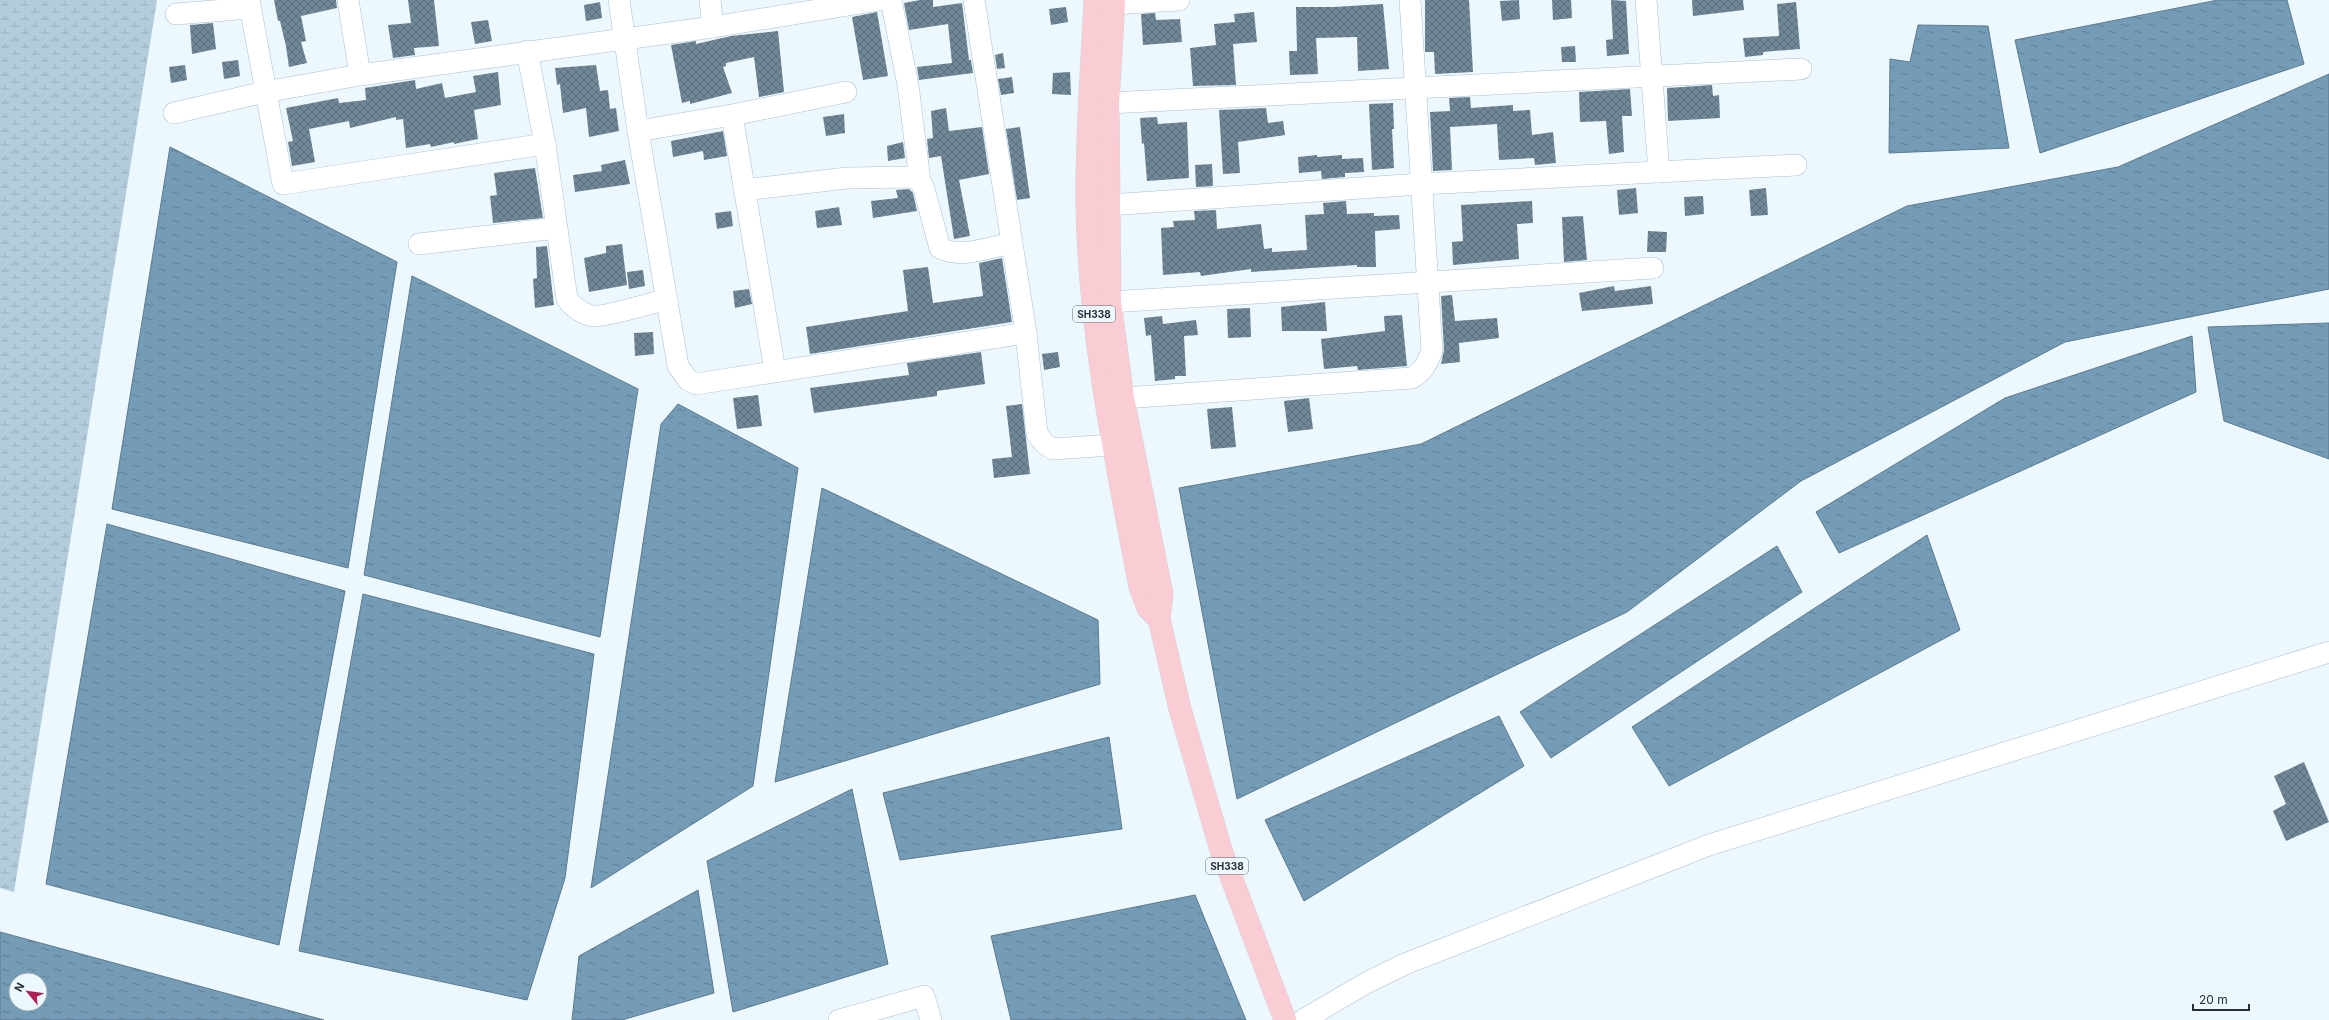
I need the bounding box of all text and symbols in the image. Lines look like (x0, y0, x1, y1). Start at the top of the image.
road number: SH338 (1073, 306, 1115, 322)
road number: SH338 (1206, 858, 1248, 874)
north arrow (8, 972, 48, 1012)
text: N (11, 980, 27, 994)
scale bar (2193, 986, 2249, 1012)
text: 20 m (2199, 992, 2228, 1007)

